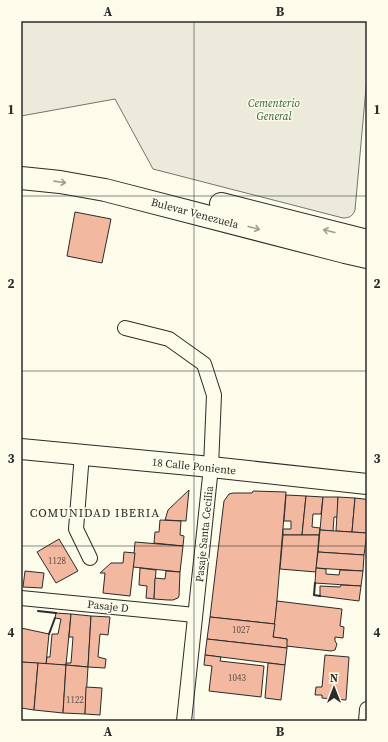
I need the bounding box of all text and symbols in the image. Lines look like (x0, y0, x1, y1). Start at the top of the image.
text: A (104, 3, 113, 20)
text: B (276, 3, 285, 20)
park label: Cementerio General (248, 96, 301, 124)
text: 1 (7, 101, 15, 118)
text: 1 (373, 101, 381, 118)
one-way arrow (53, 178, 66, 186)
street label: Bulevar Venezuela (150, 195, 241, 232)
one-way arrow (247, 225, 260, 233)
one-way arrow (323, 227, 336, 235)
text: 2 (7, 275, 15, 292)
text: 2 (373, 275, 381, 292)
text: 3 (7, 450, 15, 467)
text: 3 (373, 450, 381, 467)
street label: 18 Calle Poniente (151, 455, 237, 478)
street label: Pasaje Santa Cecilia (192, 485, 217, 583)
district label: COMUNIDAD IBERIA (30, 505, 160, 521)
house number: 1128 (48, 555, 66, 567)
street label: Pasaje D (87, 597, 130, 616)
text: 4 (7, 624, 15, 641)
house number: 1027 (232, 624, 250, 636)
text: 4 (373, 624, 381, 641)
north arrow (314, 668, 354, 708)
text: N (330, 671, 338, 686)
house number: 1043 (228, 672, 246, 684)
house number: 1122 (66, 694, 84, 706)
text: A (104, 723, 113, 740)
text: B (276, 723, 285, 740)

